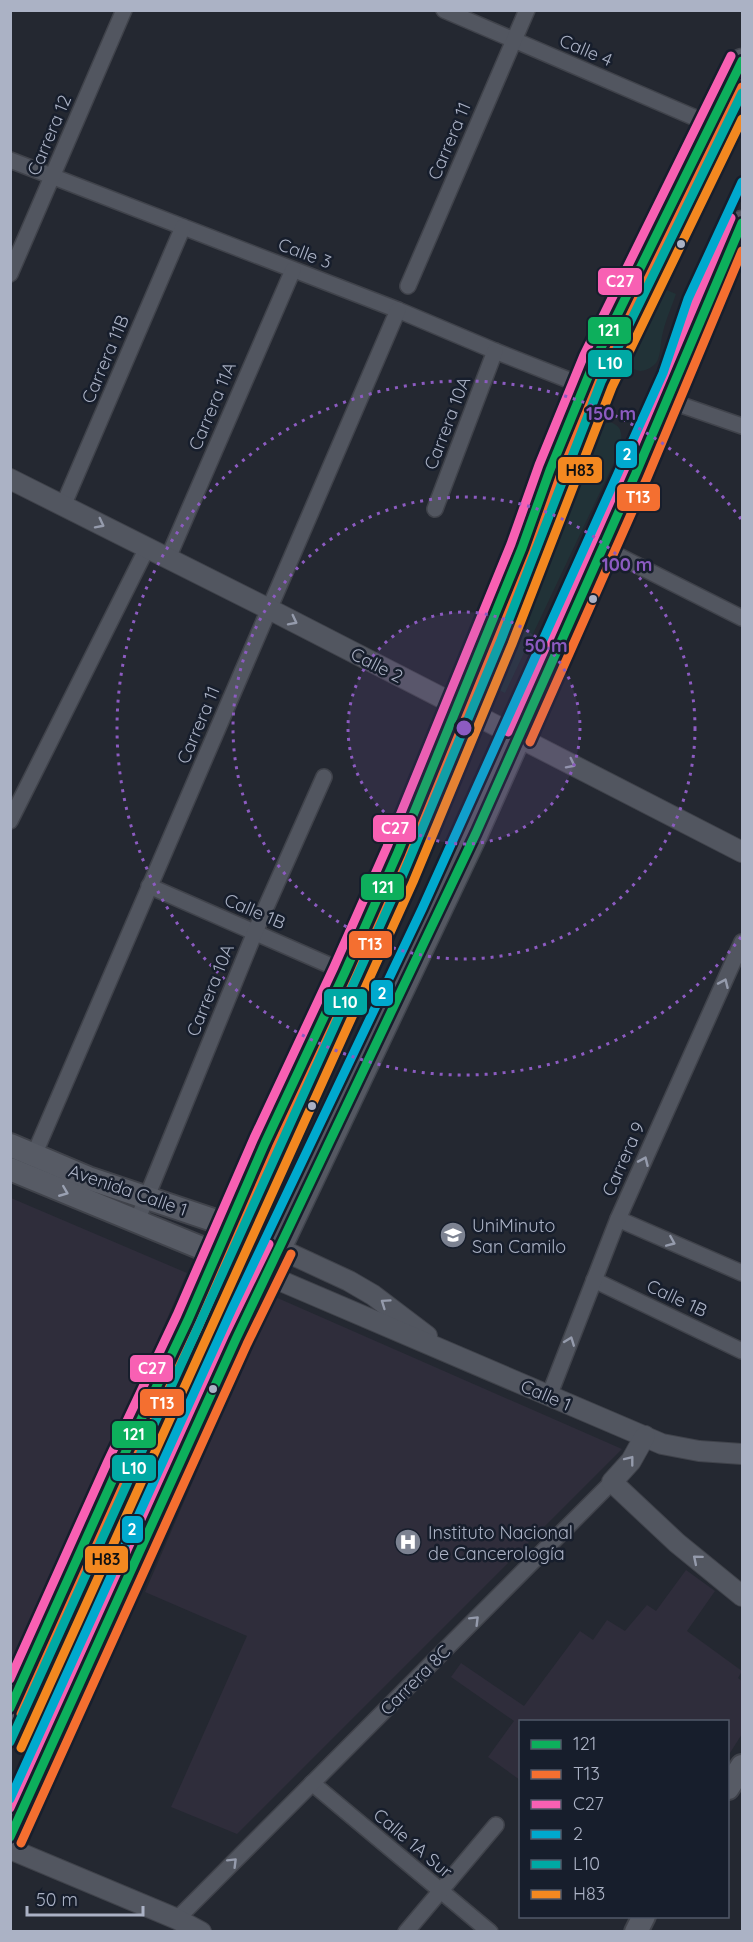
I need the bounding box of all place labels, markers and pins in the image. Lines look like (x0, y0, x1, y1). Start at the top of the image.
unlabelled marker (675, 238, 687, 250)
unlabelled marker (587, 593, 599, 605)
centre of rings (454, 718, 474, 738)
unlabelled marker (306, 1100, 318, 1112)
place label: UniMinuto San Camilo (472, 1214, 566, 1258)
school or university icon: UniMinuto San Camilo (438, 1220, 468, 1250)
unlabelled marker (207, 1383, 219, 1395)
place label: Instituto Nacional de Cancerología (428, 1521, 573, 1565)
hospital icon: Instituto Nacional de Cancerología (393, 1527, 423, 1557)

